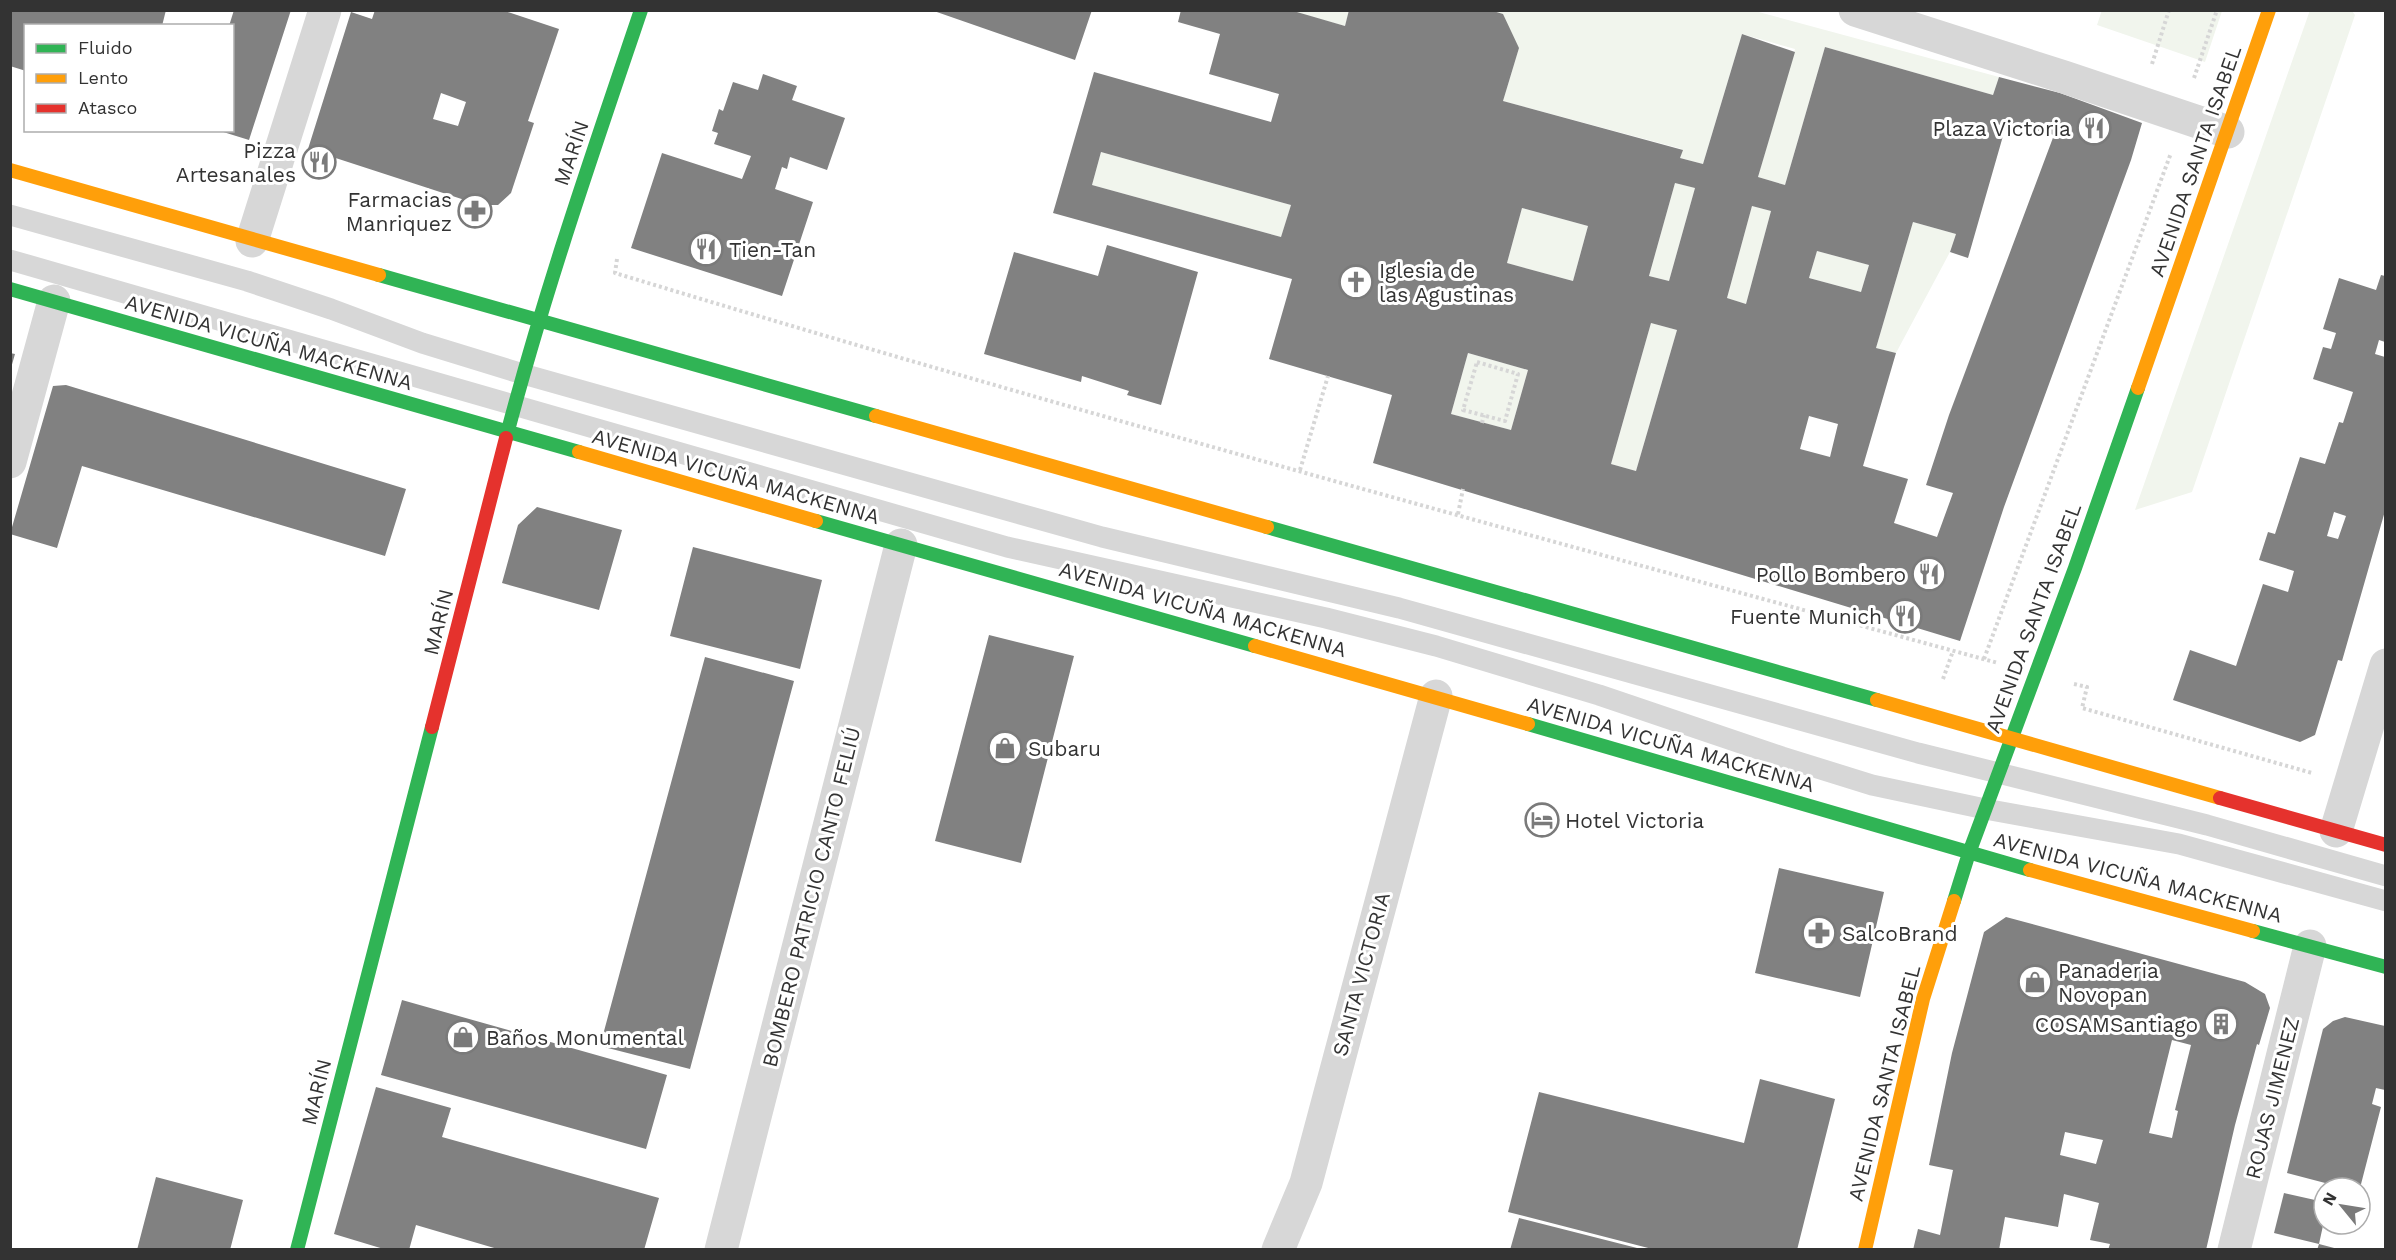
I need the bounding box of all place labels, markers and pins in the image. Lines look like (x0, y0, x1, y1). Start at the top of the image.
restaurant icon: Plaza Victoria (2076, 110, 2112, 146)
place label: Plaza Victoria (1932, 116, 2071, 141)
place label: Pizza Artesanales (176, 138, 296, 187)
restaurant icon: Pizza Artesanales (301, 144, 337, 180)
place label: Farmacias Manriquez (346, 187, 452, 236)
pharmacy icon: Farmacias Manriquez (457, 193, 493, 229)
restaurant icon: Tien-Tan (688, 231, 724, 267)
place label: Tien-Tan (729, 237, 816, 262)
place label: Iglesia de las Agustinas (1379, 258, 1514, 307)
church icon: Iglesia de las Agustinas (1338, 264, 1374, 300)
restaurant icon: Pollo Bombero (1911, 556, 1947, 592)
place label: Pollo Bombero (1756, 562, 1906, 587)
restaurant icon: Fuente Munich (1887, 598, 1923, 634)
place label: Fuente Munich (1730, 604, 1882, 629)
shop icon: Subaru (987, 730, 1023, 766)
place label: Subaru (1028, 736, 1101, 761)
hotel icon: Hotel Victoria (1524, 802, 1560, 838)
place label: Hotel Victoria (1565, 808, 1704, 833)
pharmacy icon: SalcoBrand (1801, 915, 1837, 951)
place label: SalcoBrand (1842, 921, 1958, 946)
place label: Panaderia Novopan (2058, 958, 2159, 1007)
shop icon: Panaderia Novopan (2017, 964, 2053, 1000)
building icon: COSAMSantiago (2203, 1006, 2239, 1042)
place label: COSAMSantiago (2035, 1012, 2198, 1037)
shop icon: Baños Monumental (445, 1019, 481, 1055)
place label: Baños Monumental (486, 1025, 684, 1050)

